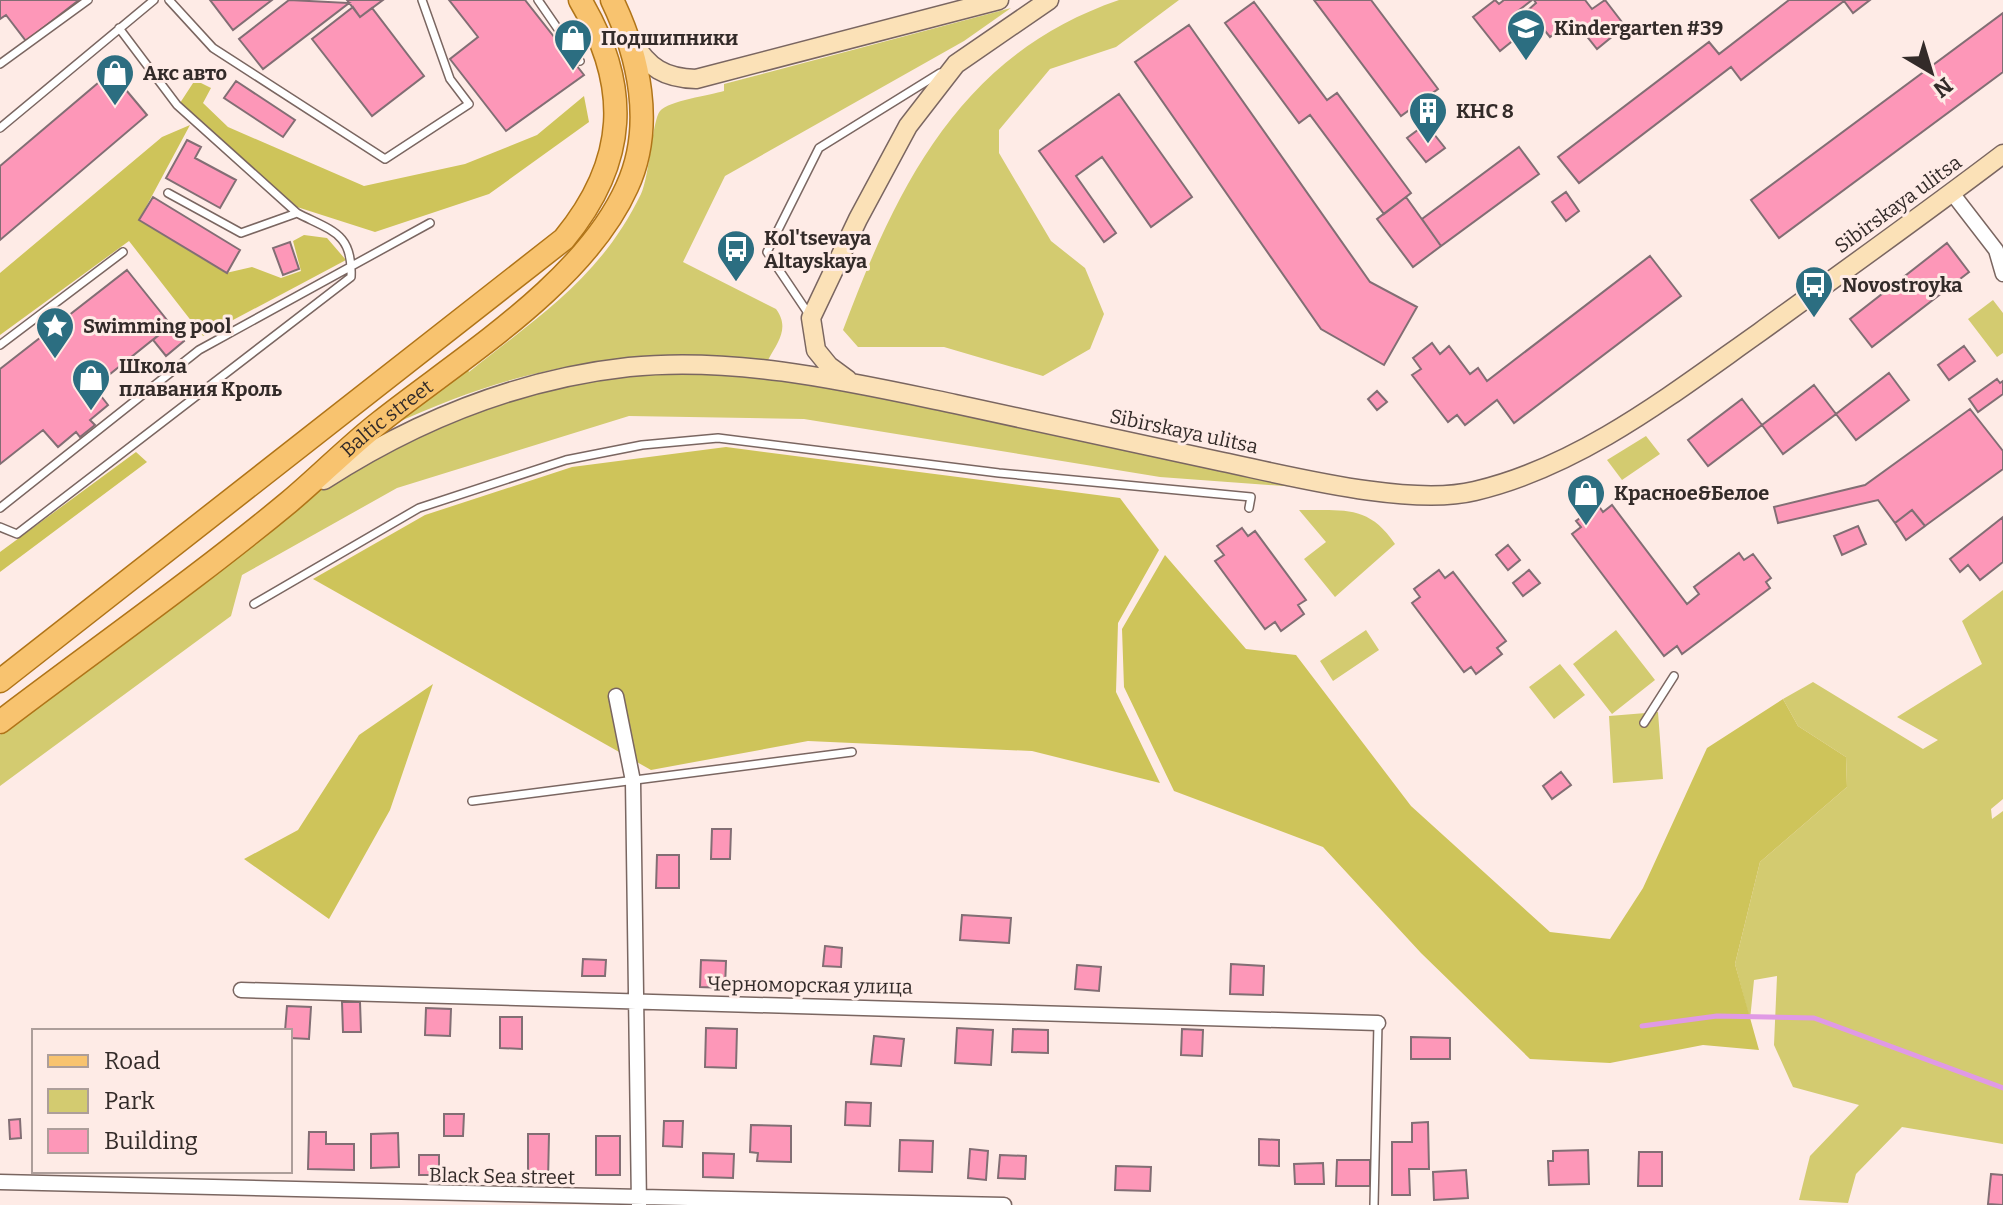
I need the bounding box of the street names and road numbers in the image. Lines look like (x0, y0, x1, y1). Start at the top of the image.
street label: Sibirskaya ulitsa (1830, 150, 1966, 258)
street label: Baltic street (336, 374, 437, 462)
street label: Sibirskaya ulitsa (1108, 404, 1260, 458)
street label: Черноморская улица (707, 971, 913, 999)
street label: Black Sea street (429, 1163, 575, 1189)

